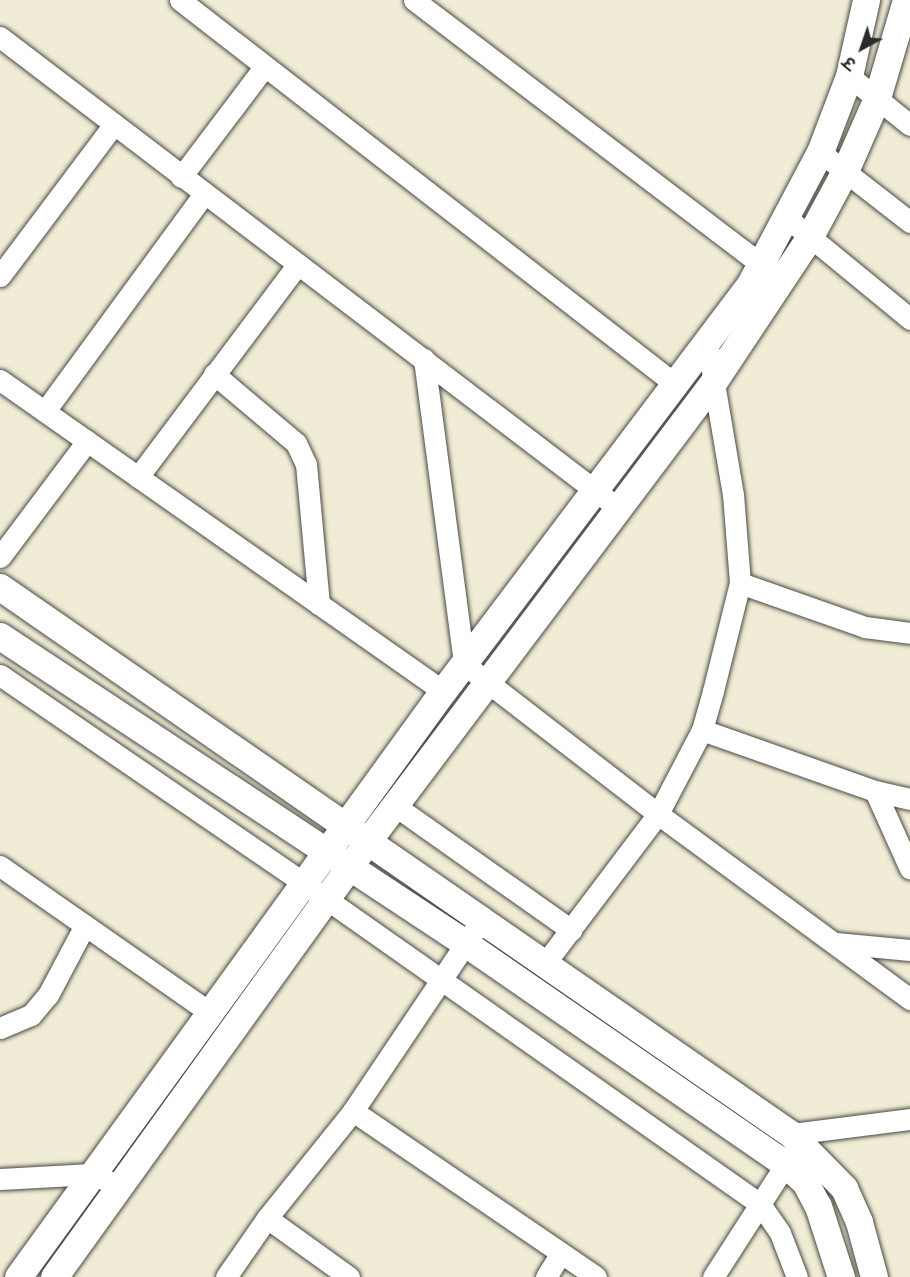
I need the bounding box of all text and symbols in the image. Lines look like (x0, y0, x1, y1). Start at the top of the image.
north arrow (832, 18, 892, 78)
text: उ (839, 49, 862, 74)

